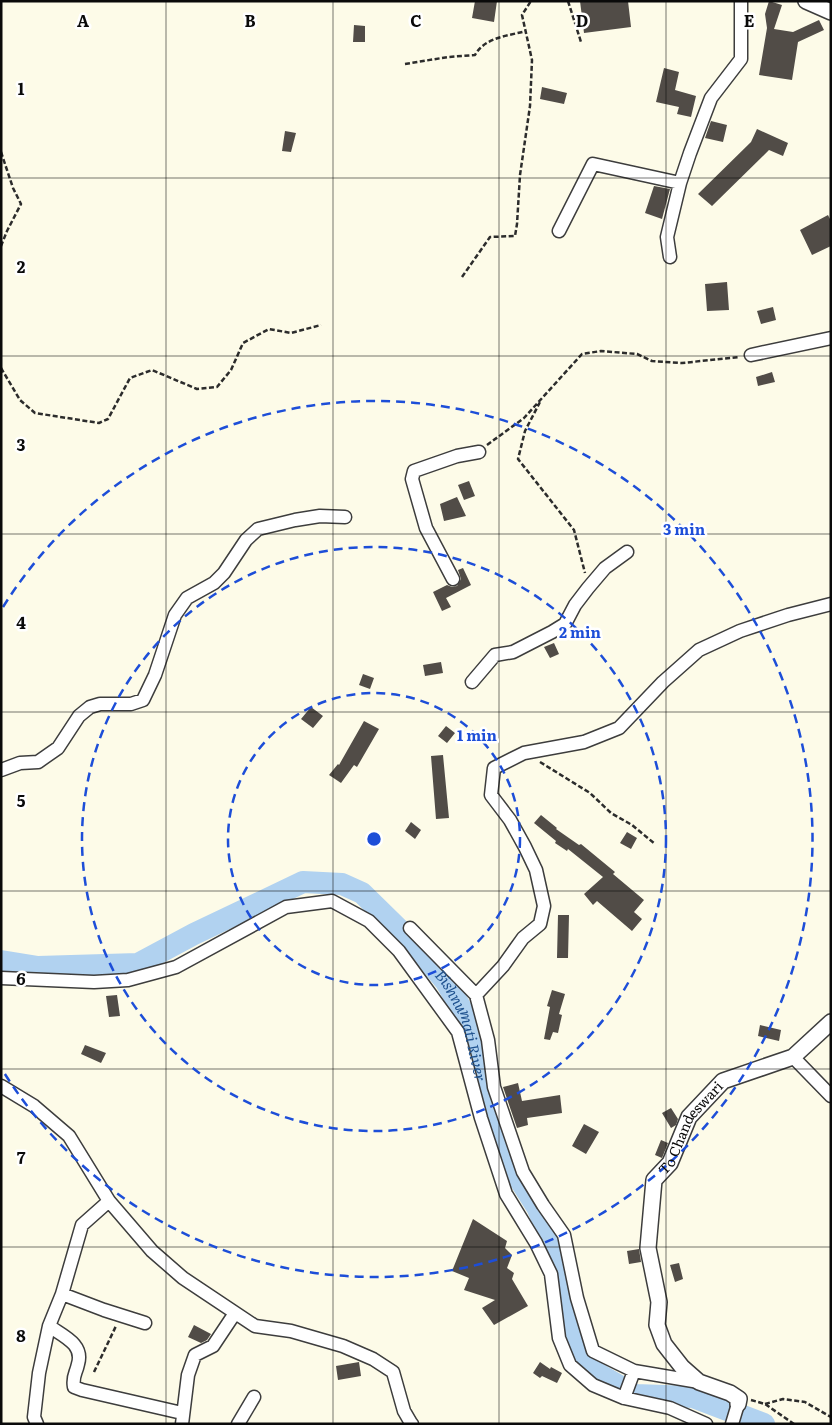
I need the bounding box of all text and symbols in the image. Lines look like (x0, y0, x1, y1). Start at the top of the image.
text: A (77, 8, 89, 32)
text: B (244, 8, 256, 32)
text: C (410, 8, 422, 32)
text: D (576, 8, 588, 32)
text: E (744, 8, 755, 32)
text: 1 (18, 76, 25, 100)
text: 2 (17, 254, 26, 278)
text: 3 (17, 432, 26, 456)
text: 3 min (663, 517, 706, 540)
text: 4 (16, 610, 26, 634)
text: 2 min (559, 620, 602, 643)
text: 1 min (457, 723, 498, 746)
text: 5 (17, 788, 26, 812)
centre of rings (365, 830, 383, 848)
water label: Bishnumati River (430, 964, 493, 1083)
text: 6 (16, 966, 26, 990)
street label: To Chandeswari (653, 1076, 727, 1179)
text: 7 (17, 1145, 26, 1169)
text: 8 (16, 1323, 26, 1347)

